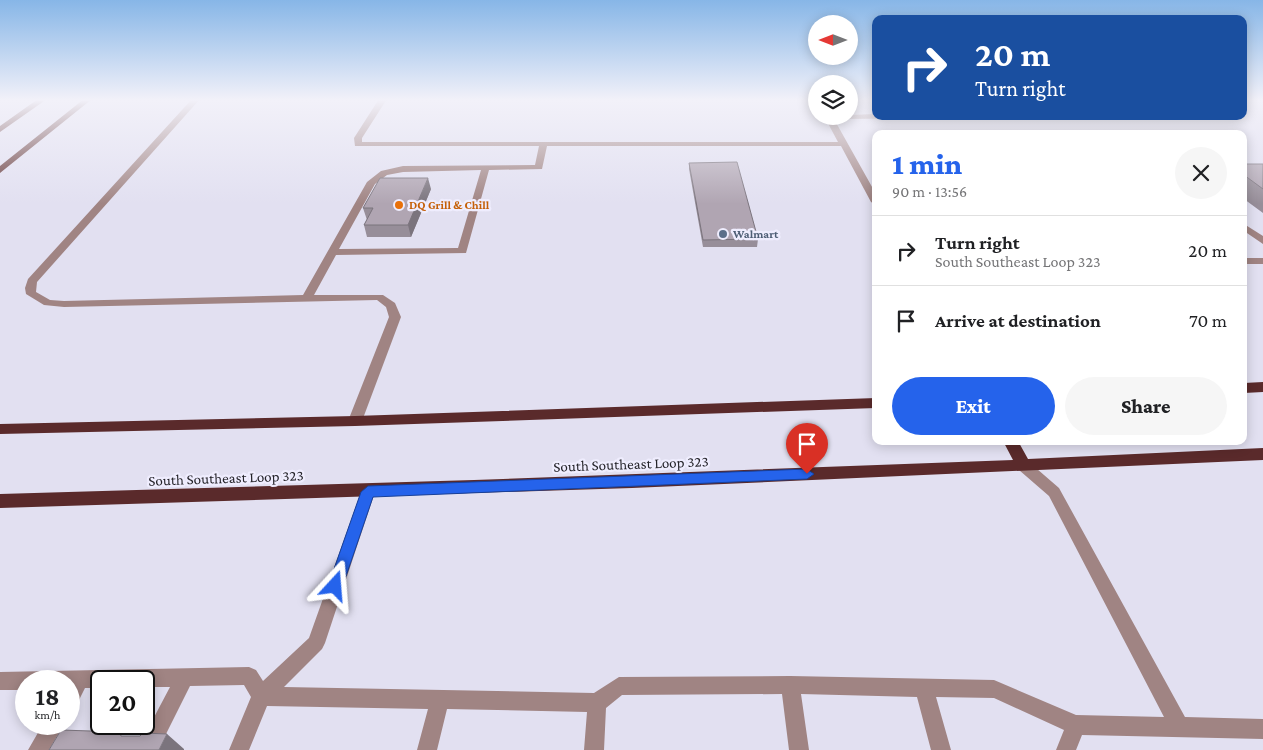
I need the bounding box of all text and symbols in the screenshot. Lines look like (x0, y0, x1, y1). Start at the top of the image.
north arrow (808, 15, 858, 65)
map controls (808, 15, 858, 125)
icon: right (892, 35, 957, 100)
text: 20 m (975, 35, 1050, 74)
button: layers (808, 75, 858, 125)
text: Turn right (975, 76, 1066, 101)
text: 1 min (892, 147, 962, 180)
button: close (1175, 147, 1227, 199)
text: 90 m · 13:56 (892, 183, 967, 200)
place label: DQ Grill & Chill (409, 198, 490, 212)
marker: DQ Grill & Chill (393, 199, 405, 211)
place label: Walmart (732, 227, 779, 241)
marker: Walmart (717, 228, 729, 240)
text: Turn right (935, 232, 1020, 253)
icon: right (892, 237, 920, 265)
text: 20 m (1188, 240, 1227, 261)
text: South Southeast Loop 323 (935, 253, 1101, 270)
icon: arrive (892, 307, 920, 335)
text: Arrive at destination (935, 310, 1101, 331)
text: 70 m (1189, 310, 1227, 331)
button: Exit (892, 377, 1055, 435)
button: Share (1065, 377, 1227, 435)
pin (786, 423, 828, 474)
icon: arrive (793, 430, 821, 458)
street label: South Southeast Loop 323 (553, 453, 709, 476)
street label: South Southeast Loop 323 (148, 467, 304, 490)
position arrow (308, 559, 360, 611)
speed limit sign: 20 (90, 670, 155, 735)
text: 18 (36, 683, 59, 710)
text: km/h (35, 708, 60, 722)

